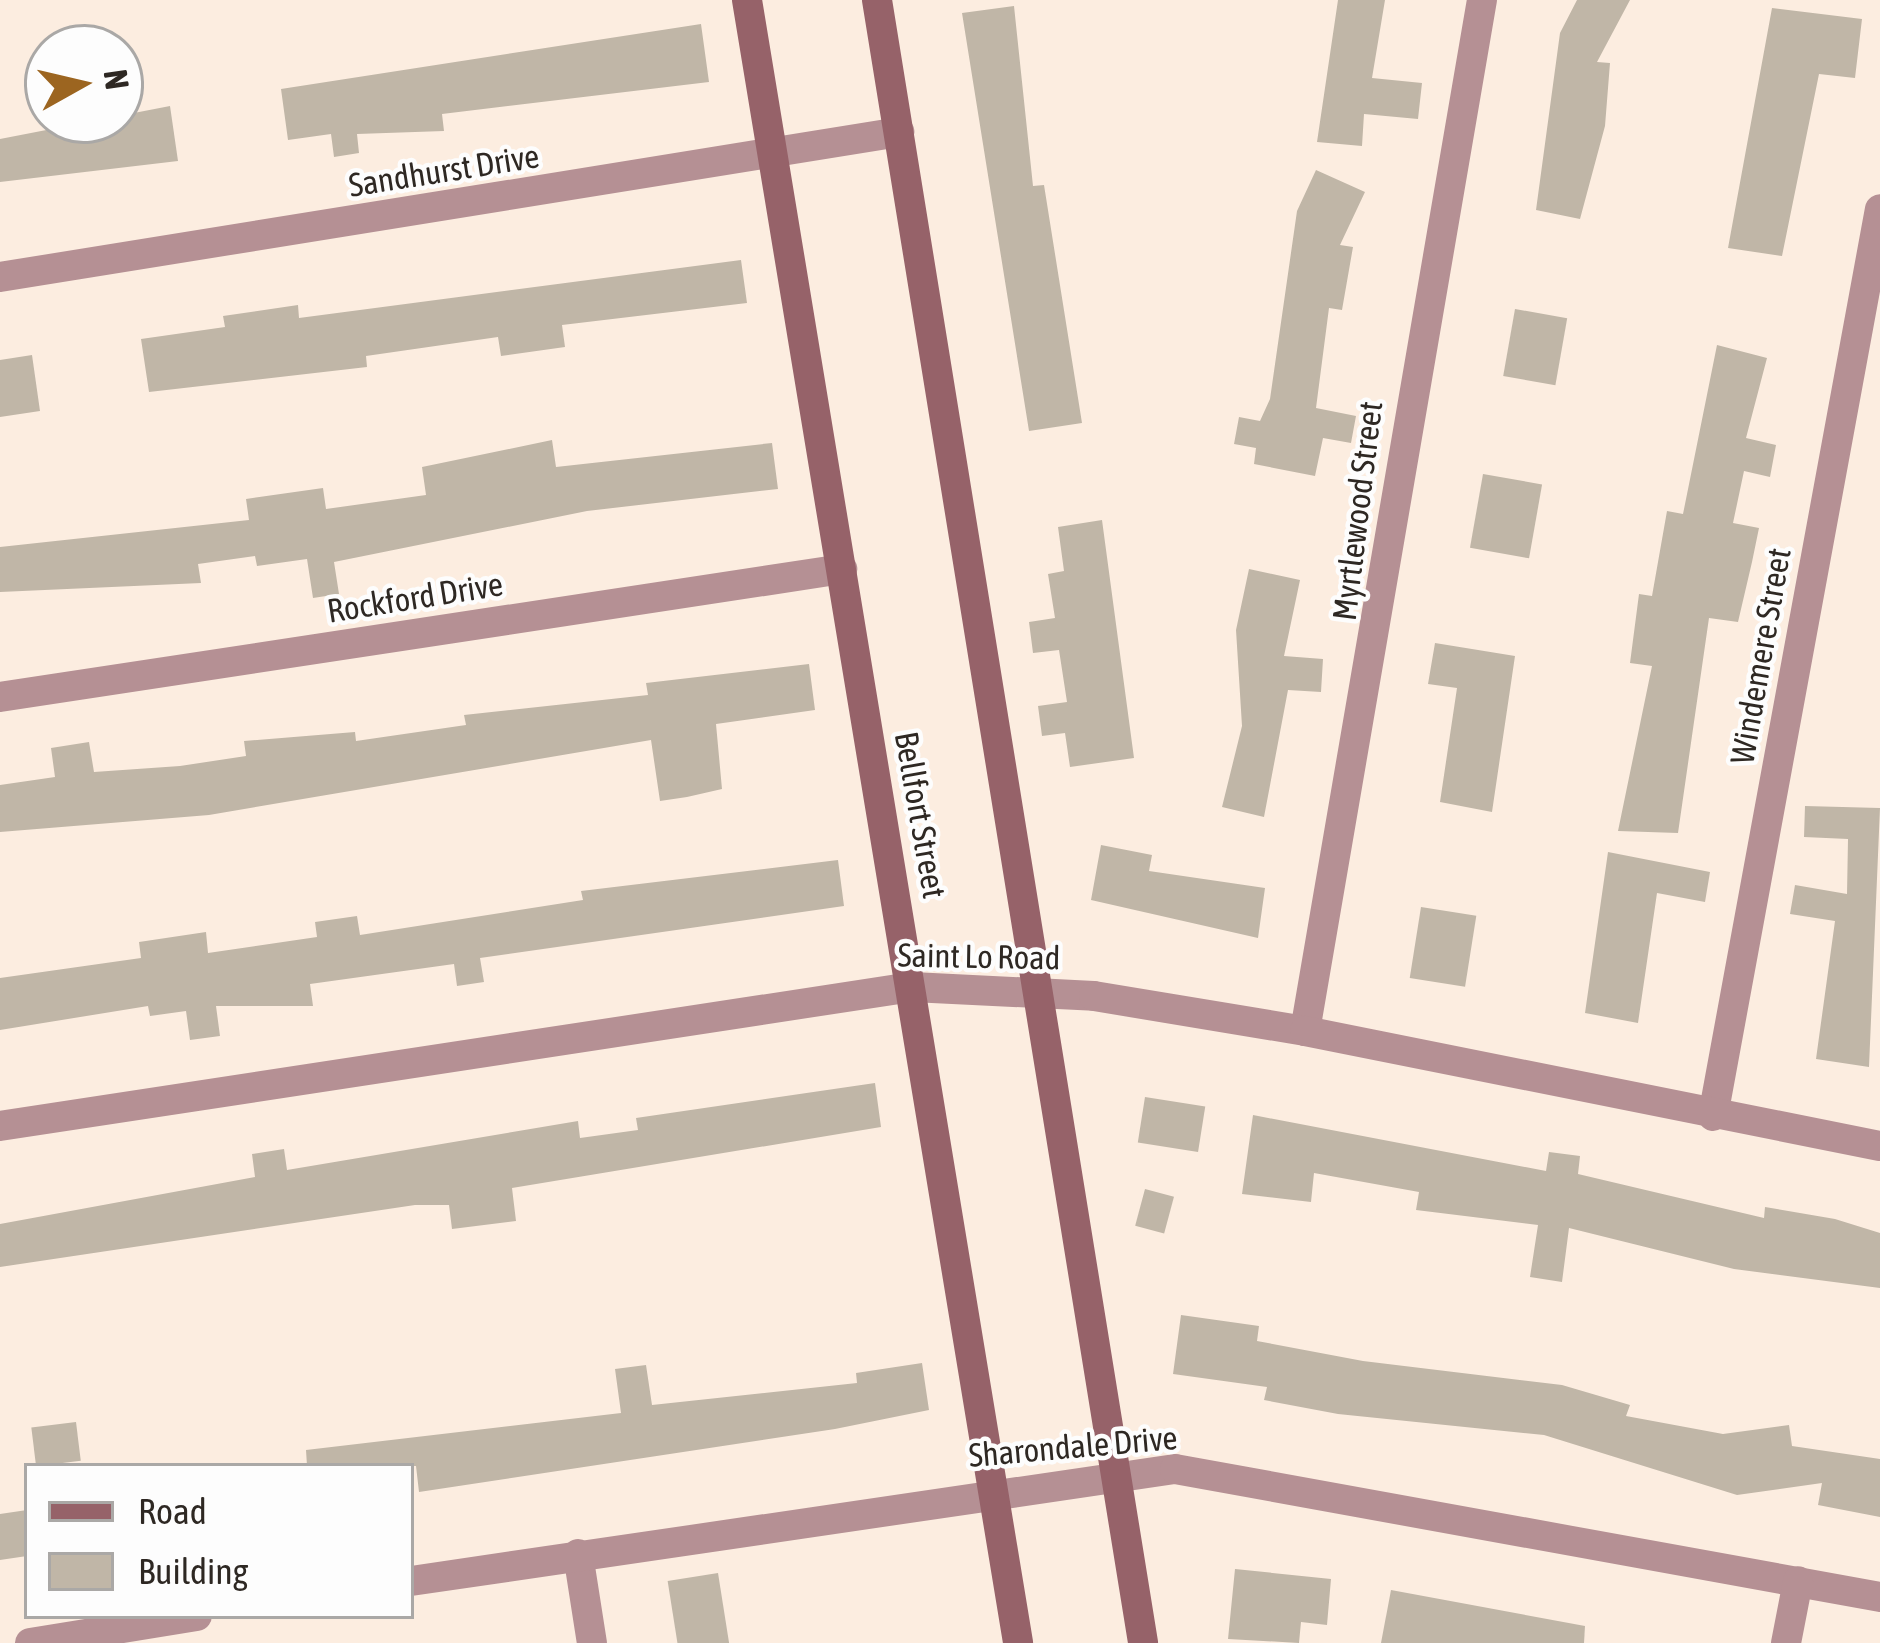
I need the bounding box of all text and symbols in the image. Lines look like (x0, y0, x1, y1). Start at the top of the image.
north arrow (24, 24, 144, 144)
text: N (97, 67, 137, 92)
street label: Sandhurst Drive (346, 136, 542, 206)
street label: Myrtlewood Street (1325, 399, 1391, 623)
street label: Windemere Street (1723, 545, 1799, 767)
street label: Rockford Drive (324, 565, 506, 631)
street label: Bellfort Street (886, 729, 954, 901)
street label: Saint Lo Road (897, 936, 1061, 978)
street label: Sharondale Drive (967, 1418, 1179, 1476)
legend (24, 1463, 414, 1619)
text: Road (138, 1490, 207, 1532)
text: Building (138, 1550, 248, 1592)

